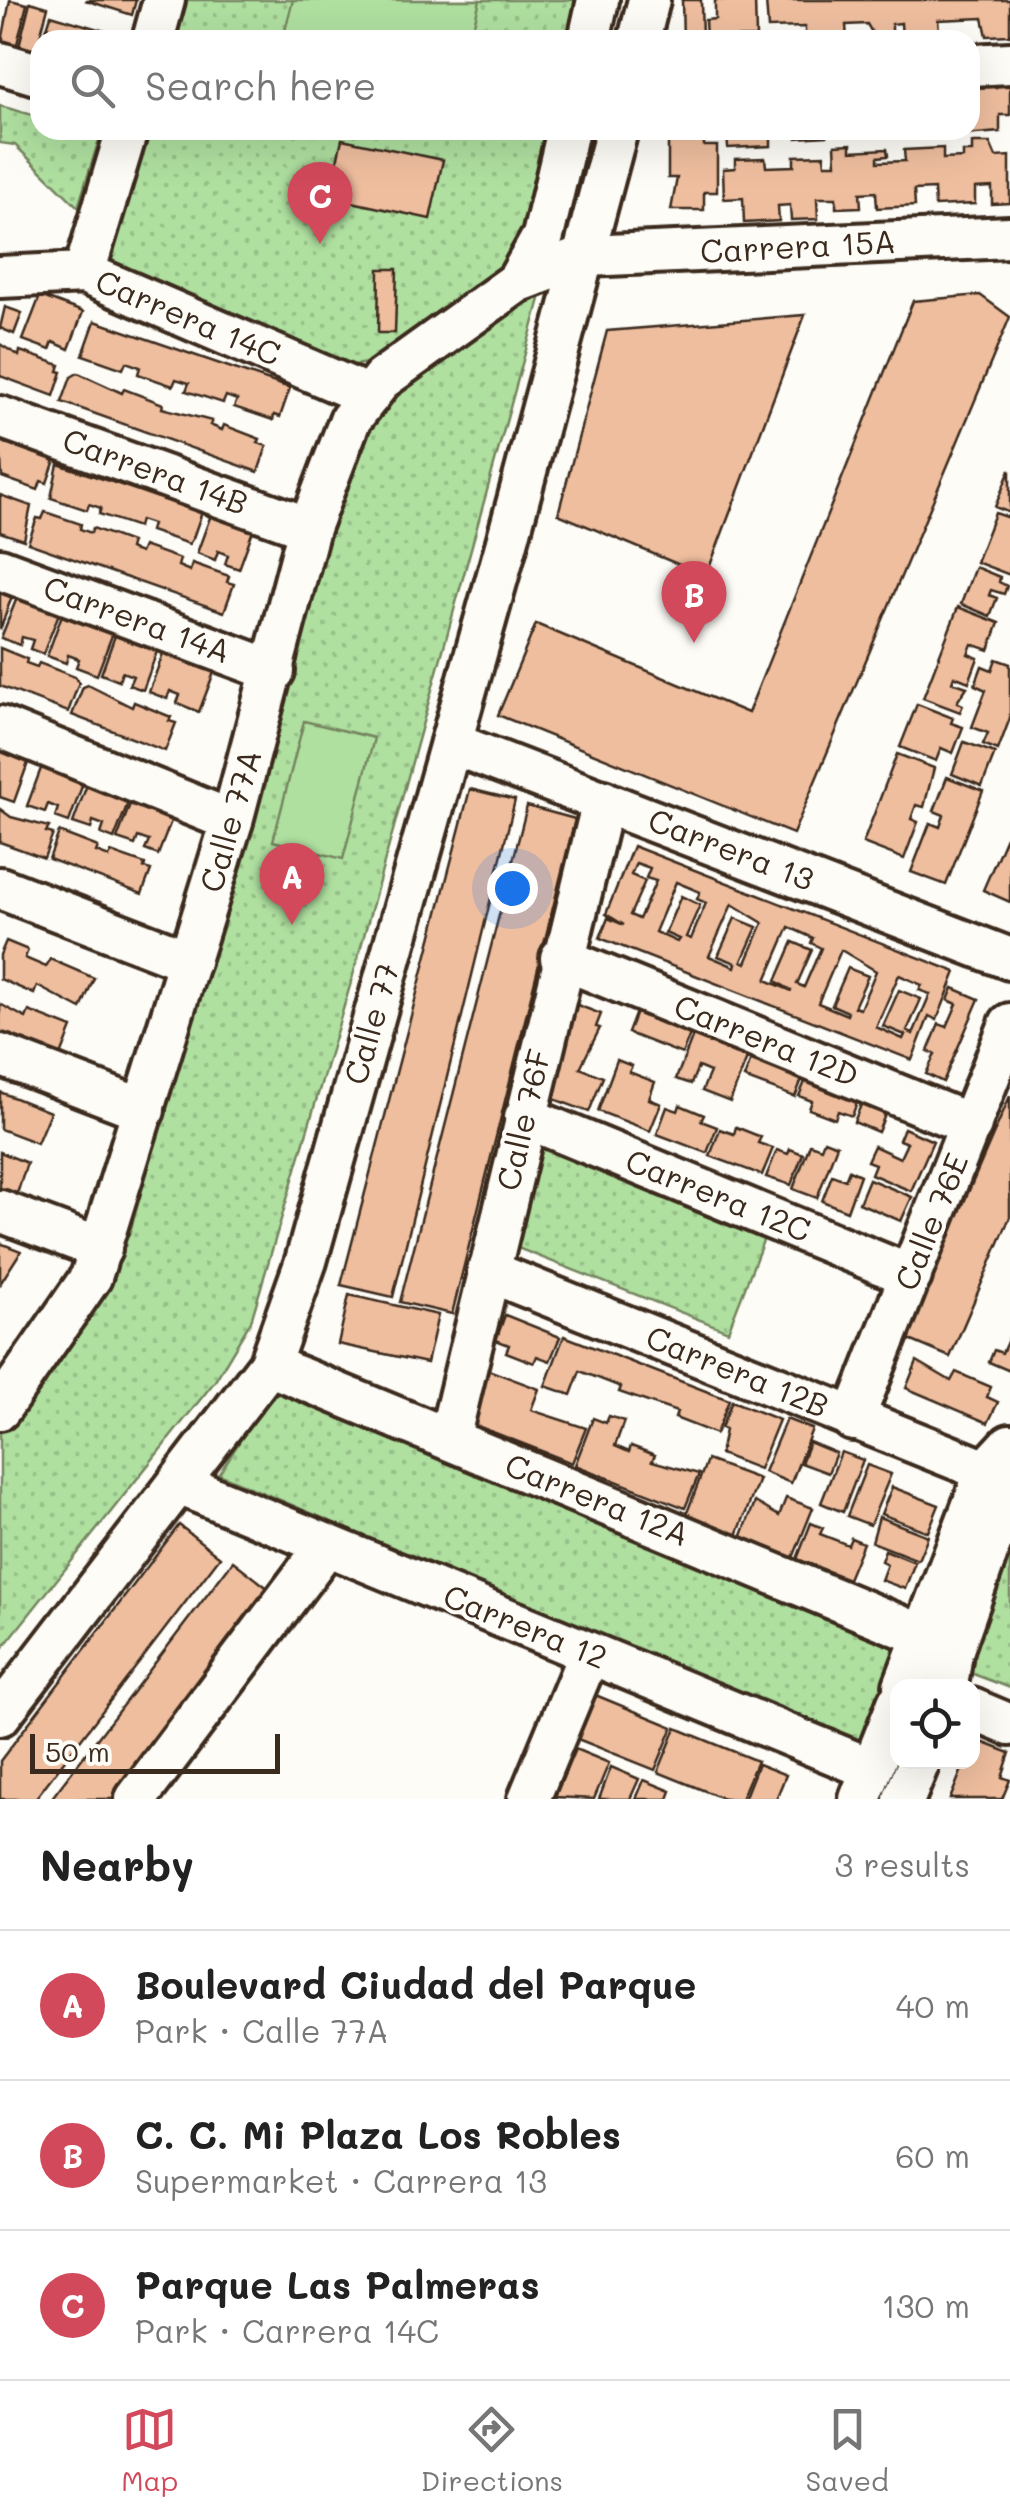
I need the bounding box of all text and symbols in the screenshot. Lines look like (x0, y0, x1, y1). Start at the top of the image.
search box (30, 30, 980, 140)
icon: search (65, 58, 120, 113)
text: Search here (145, 60, 376, 110)
pin: C (288, 162, 352, 244)
street label: Carrera 15A (699, 219, 897, 271)
street label: Carrera 14C (90, 258, 288, 374)
street label: Carrera 14B (57, 417, 254, 523)
pin: B (662, 560, 726, 643)
street label: Carrera 14A (38, 565, 237, 671)
street label: Calle 77A (189, 744, 269, 897)
street label: Carrera 13 (643, 797, 820, 899)
pin: A (260, 842, 324, 925)
your location (487, 863, 538, 914)
street label: Calle 77 (333, 958, 407, 1089)
street label: Carrera 12D (668, 983, 865, 1095)
street label: Calle 76F (485, 1045, 559, 1194)
street label: Carrera 12C (620, 1138, 817, 1250)
street label: Calle 76E (884, 1146, 977, 1296)
street label: Carrera 12B (640, 1315, 835, 1426)
street label: Carrera 12A (499, 1442, 696, 1554)
street label: Carrera 12 (438, 1573, 614, 1677)
map controls (890, 1679, 980, 1769)
button: locate (890, 1679, 980, 1769)
scale bar (30, 1729, 280, 1774)
text: 50 m (45, 1733, 110, 1769)
text: Nearby (40, 1837, 194, 1892)
text: 3 results (834, 1843, 970, 1885)
text: Boulevard Ciudad del Parque (135, 1959, 696, 2009)
text: A (61, 1984, 84, 2026)
text: 40 m (896, 1984, 970, 2026)
text: Park · Calle 77A (135, 2009, 389, 2051)
text: C. C. Mi Plaza Los Robles (135, 2109, 621, 2159)
text: B (62, 2134, 83, 2176)
text: 60 m (895, 2134, 970, 2176)
text: Supermarket · Carrera 13 (135, 2159, 547, 2201)
text: Parque Las Palmeras (135, 2259, 540, 2309)
text: C (61, 2284, 84, 2326)
text: 130 m (881, 2284, 970, 2326)
text: Park · Carrera 14C (135, 2309, 439, 2351)
tab: Map (121, 2402, 178, 2498)
tab: Directions (421, 2402, 563, 2498)
tab: Saved (806, 2402, 889, 2498)

